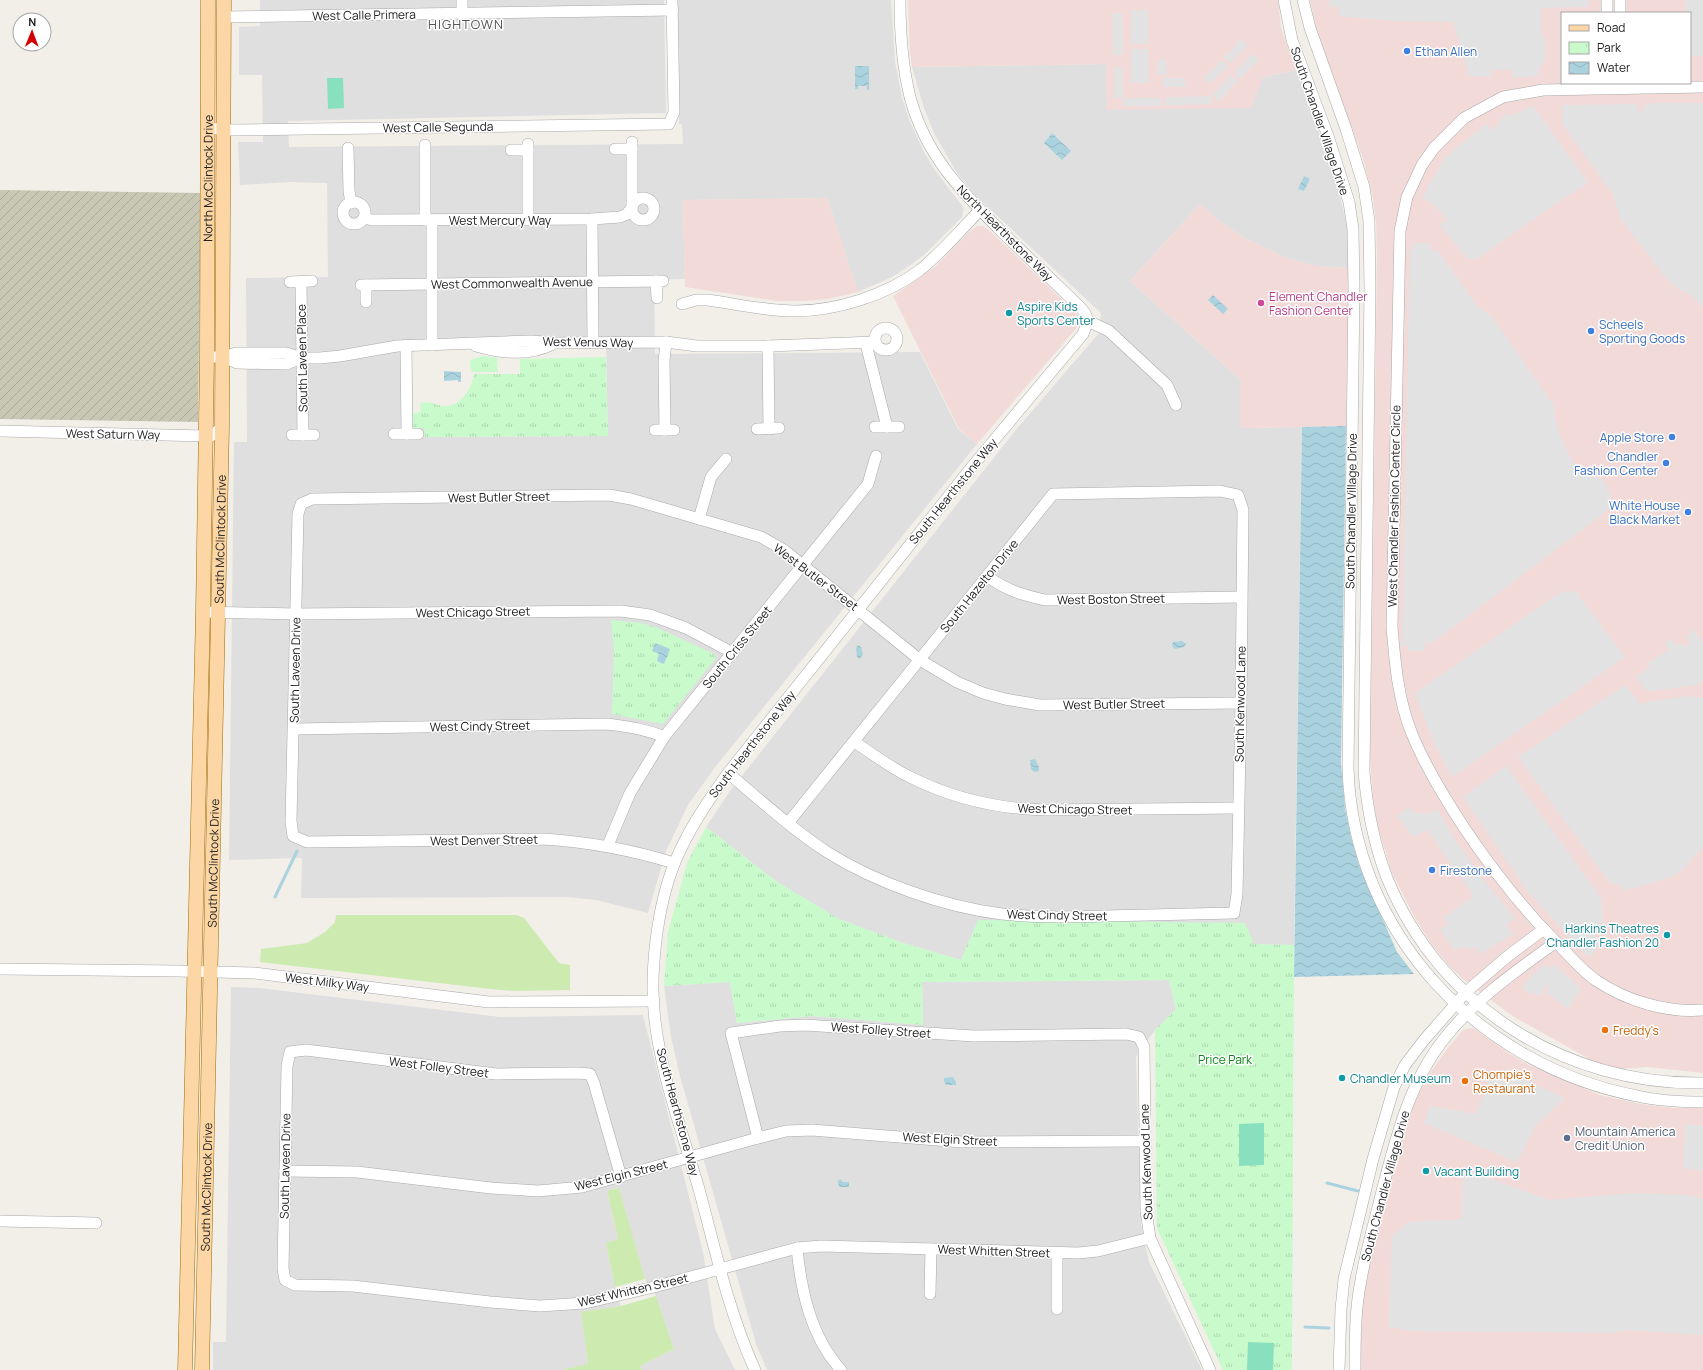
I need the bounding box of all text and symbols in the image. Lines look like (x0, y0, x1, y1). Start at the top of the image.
street label: West Calle Primera (312, 6, 416, 24)
north arrow (12, 12, 52, 52)
legend (1561, 12, 1691, 84)
text: N (28, 14, 36, 29)
district label: HIGHTOWN (428, 15, 504, 33)
text: Road (1597, 19, 1625, 36)
text: Park (1597, 39, 1622, 56)
place label: Ethan Allen (1415, 43, 1477, 60)
street label: South Chandler Village Drive (1287, 45, 1353, 197)
marker: Ethan Allen (1402, 46, 1412, 56)
text: Water (1597, 59, 1631, 76)
street label: North McClintock Drive (199, 115, 216, 242)
street label: West Calle Segunda (382, 118, 494, 136)
street label: North Hearthstone Way (953, 181, 1057, 285)
street label: West Mercury Way (449, 212, 552, 229)
street label: West Commonwealth Avenue (431, 273, 593, 293)
place label: Element Chandler Fashion Center (1269, 288, 1368, 319)
place label: Aspire Kids Sports Center (1017, 298, 1096, 329)
marker: Element Chandler Fashion Center (1256, 298, 1266, 308)
street label: South Laveen Place (293, 304, 311, 412)
marker: Aspire Kids Sports Center (1004, 308, 1014, 318)
place label: Scheels Sporting Goods (1599, 316, 1685, 347)
marker: Scheels Sporting Goods (1586, 326, 1596, 336)
street label: West Venus Way (543, 333, 634, 351)
street label: West Chandler Fashion Center Circle (1384, 405, 1404, 607)
street label: West Saturn Way (66, 425, 161, 443)
place label: Apple Store (1600, 429, 1664, 446)
marker: Apple Store (1667, 432, 1677, 442)
street label: South Chandler Village Drive (1341, 433, 1361, 589)
street label: South Hearthstone Way (905, 434, 1001, 548)
place label: Chandler Fashion Center (1574, 448, 1659, 479)
marker: Chandler Fashion Center (1661, 458, 1671, 468)
street label: South McClintock Drive (210, 475, 229, 604)
street label: West Butler Street (448, 488, 550, 506)
place label: White House Black Market (1609, 497, 1680, 528)
marker: White House Black Market (1683, 507, 1693, 517)
street label: South Hazelton Drive (936, 536, 1022, 636)
street label: West Butler Street (770, 539, 862, 615)
street label: West Boston Street (1057, 590, 1165, 608)
street label: West Chicago Street (416, 602, 531, 621)
street label: South Criss Street (698, 602, 776, 692)
street label: South Laveen Drive (286, 617, 304, 723)
street label: South Kenwood Lane (1230, 646, 1250, 762)
street label: South Hearthstone Way (705, 686, 800, 801)
street label: West Butler Street (1063, 695, 1165, 713)
street label: West Cindy Street (430, 717, 531, 735)
street label: South McClintock Drive (203, 798, 223, 928)
street label: West Chicago Street (1018, 800, 1133, 819)
street label: West Denver Street (430, 831, 538, 849)
place label: Firestone (1440, 862, 1492, 879)
marker: Firestone (1427, 865, 1437, 875)
street label: West Cindy Street (1007, 906, 1108, 924)
place label: Harkins Theatres Chandler Fashion 20 (1546, 920, 1659, 951)
marker: Harkins Theatres Chandler Fashion 20 (1662, 930, 1672, 940)
street label: West Milky Way (284, 968, 371, 996)
street label: West Folley Street (830, 1018, 932, 1042)
place label: Freddy's (1613, 1022, 1659, 1039)
marker: Freddy's (1600, 1025, 1610, 1035)
street label: South Hearthstone Way (653, 1046, 703, 1178)
park label: Price Park (1198, 1051, 1253, 1068)
street label: West Folley Street (388, 1052, 490, 1082)
place label: Chompie's Restaurant (1473, 1066, 1535, 1097)
place label: Chandler Museum (1350, 1070, 1451, 1087)
marker: Chandler Museum (1337, 1073, 1347, 1083)
marker: Chompie's Restaurant (1460, 1076, 1470, 1086)
street label: South Kenwood Lane (1135, 1104, 1157, 1220)
street label: South Chandler Village Drive (1357, 1109, 1413, 1263)
street label: South Laveen Drive (276, 1113, 294, 1219)
street label: South McClintock Drive (196, 1122, 216, 1252)
place label: Mountain America Credit Union (1575, 1123, 1675, 1154)
street label: West Elgin Street (902, 1128, 998, 1150)
marker: Mountain America Credit Union (1562, 1133, 1572, 1143)
street label: West Elgin Street (573, 1155, 669, 1195)
place label: Vacant Building (1434, 1163, 1519, 1180)
marker: Vacant Building (1421, 1166, 1431, 1176)
street label: West Whitten Street (937, 1241, 1051, 1261)
street label: West Whitten Street (576, 1269, 690, 1311)

